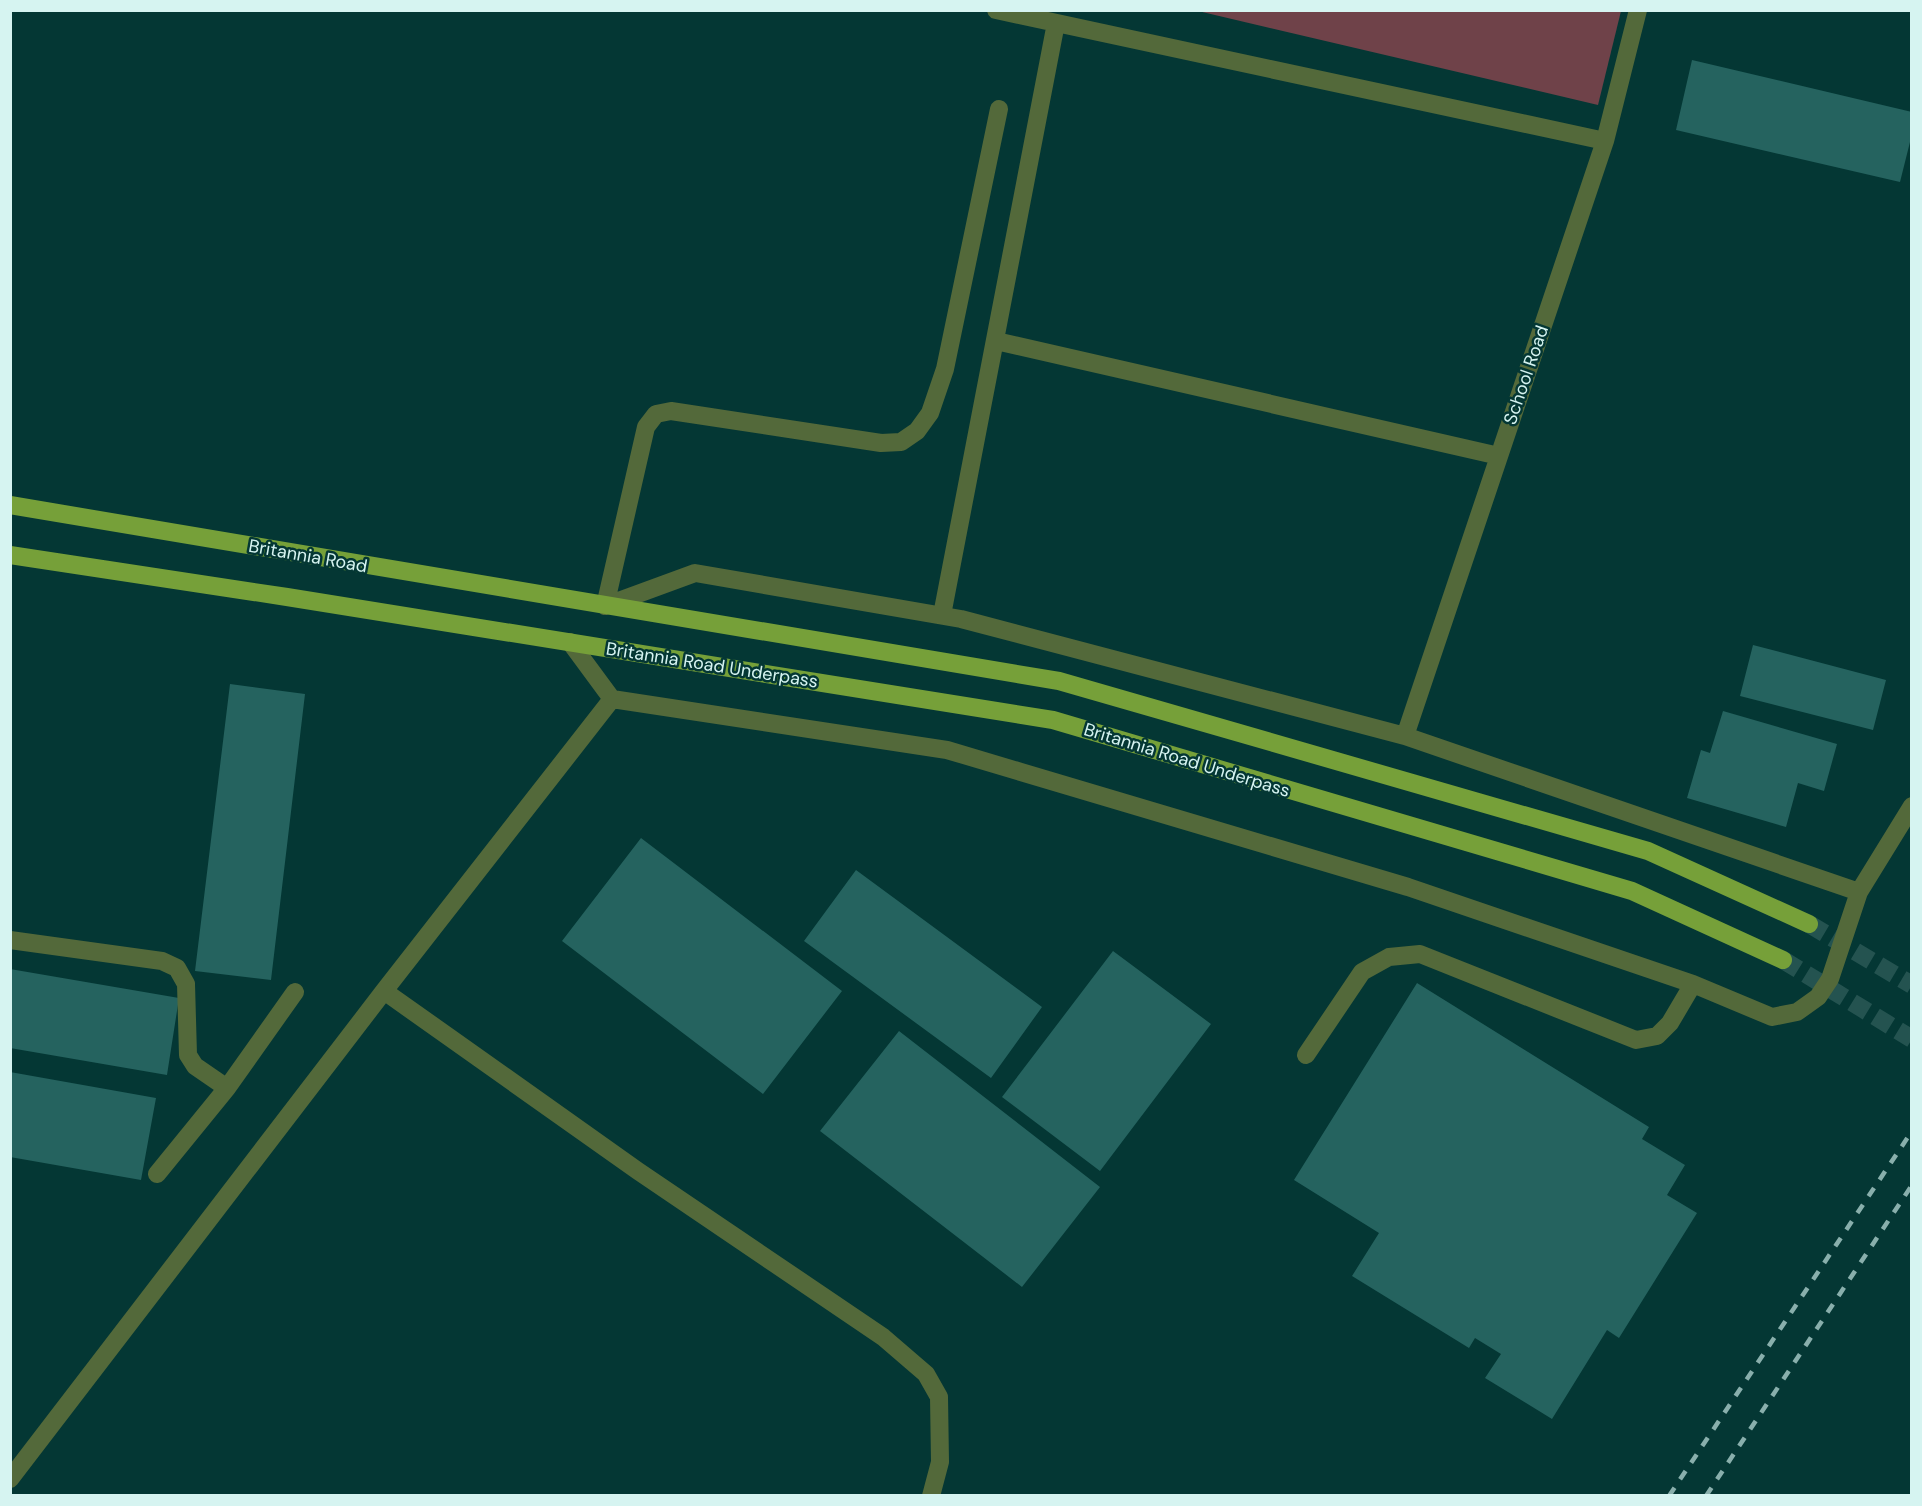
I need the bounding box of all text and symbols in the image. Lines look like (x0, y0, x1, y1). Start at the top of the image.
street label: School Road (1498, 322, 1554, 428)
street label: Britannia Road (247, 534, 369, 578)
street label: Britannia Road Underpass (604, 636, 820, 694)
street label: Britannia Road Underpass (1081, 717, 1293, 803)

